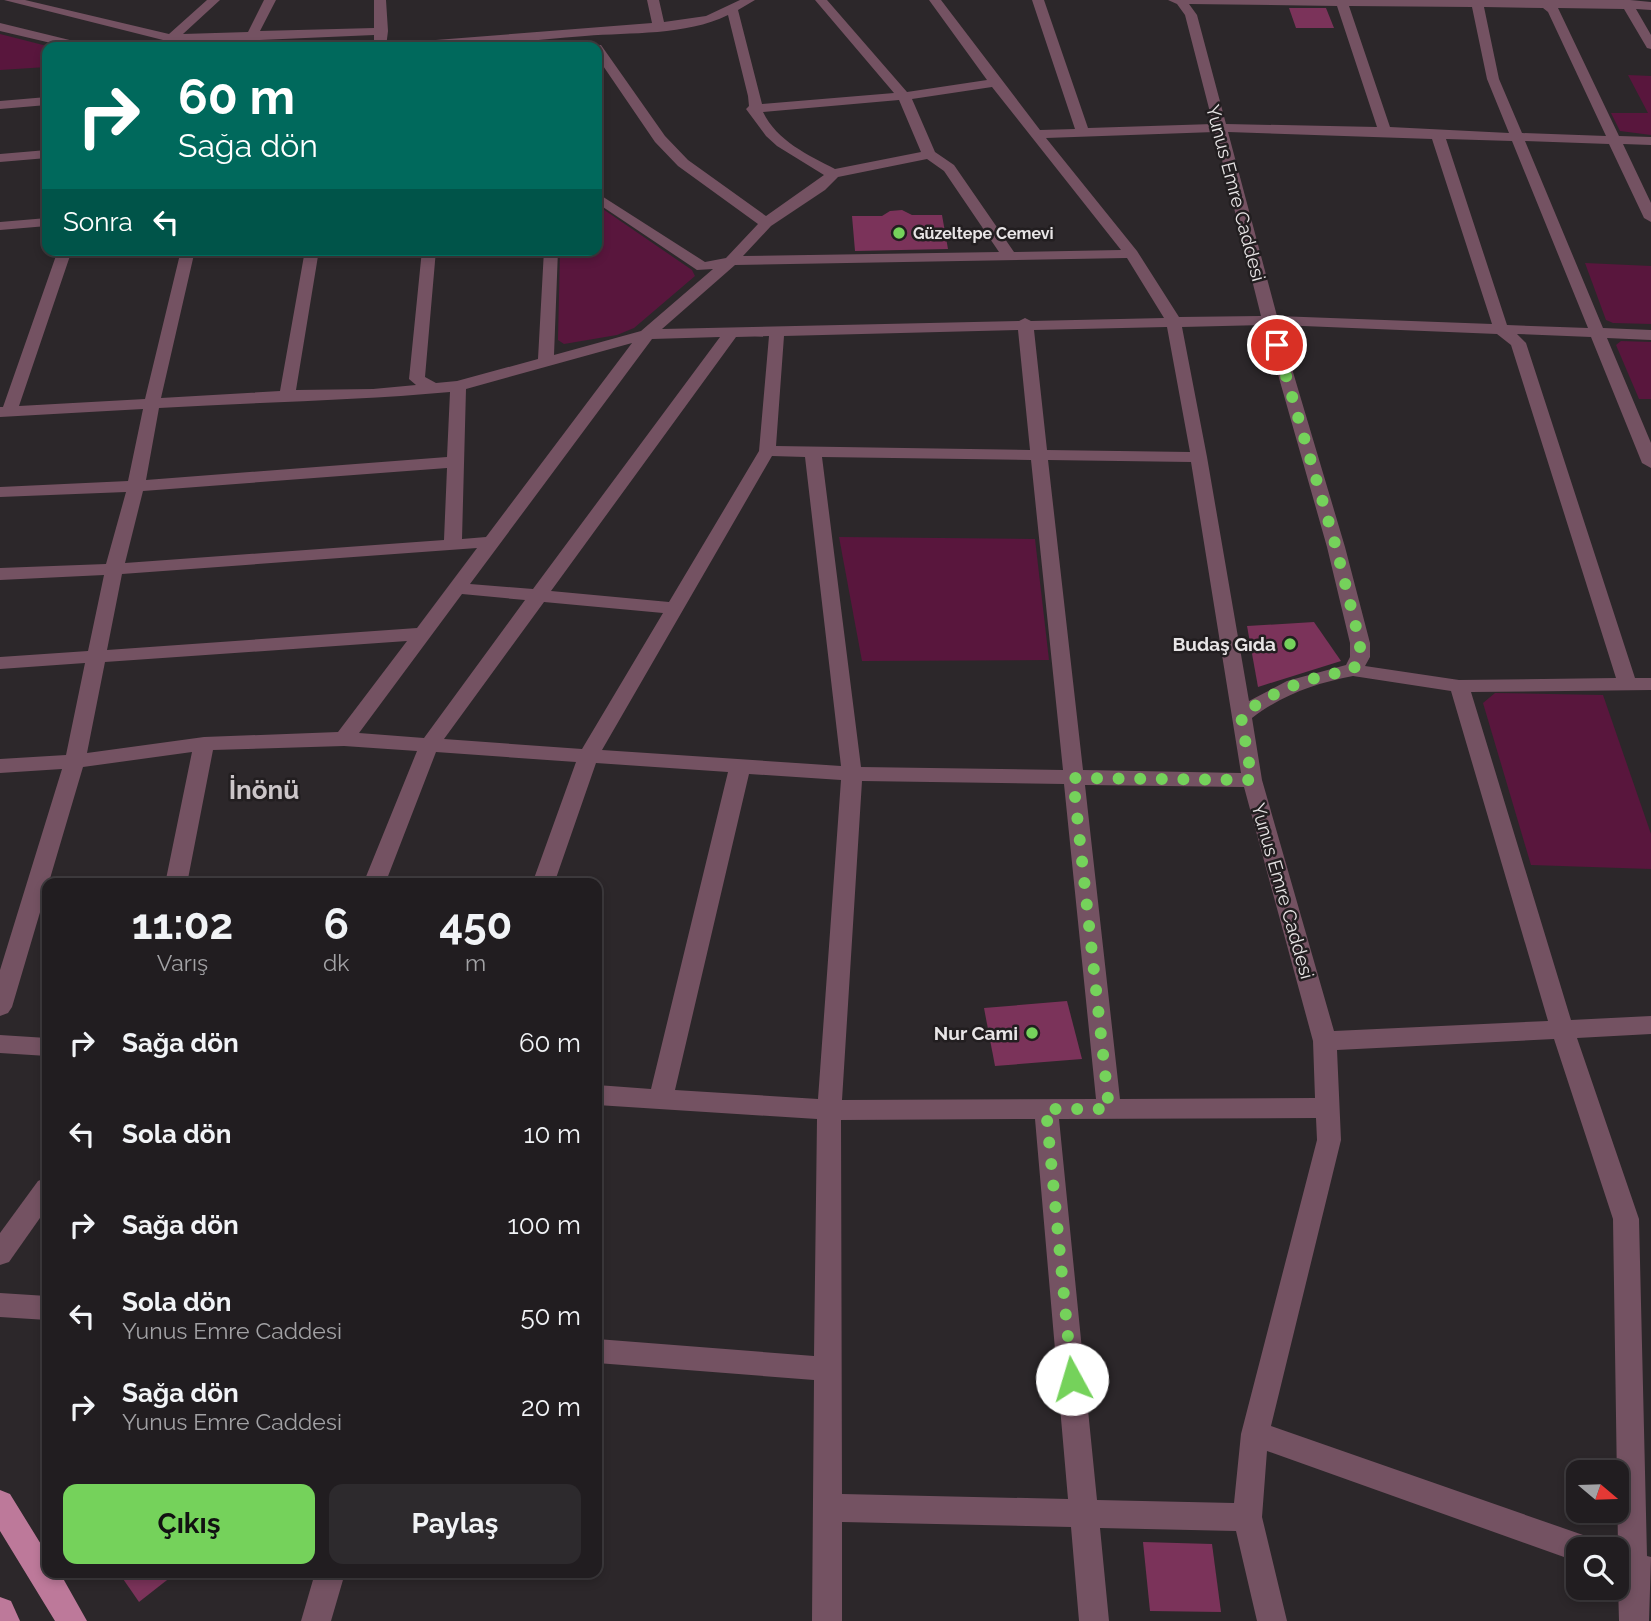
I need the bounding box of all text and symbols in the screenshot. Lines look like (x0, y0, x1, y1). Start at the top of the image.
text: 60 m (178, 68, 295, 125)
icon: right (63, 70, 154, 161)
street label: Yunus Emre Caddesi (1202, 102, 1270, 284)
text: Sağa dön (178, 127, 318, 164)
icon: left (147, 203, 185, 241)
text: Sonra (63, 207, 133, 237)
place label: Güzeltepe Cemevi (913, 224, 1054, 243)
marker: Güzeltepe Cemevi (891, 225, 907, 241)
pin (1247, 315, 1307, 375)
icon: arrive (1258, 326, 1296, 364)
place label: Budaş Gıda (1172, 633, 1276, 655)
marker: Budaş Gıda (1282, 636, 1298, 652)
district label: İnönü (229, 775, 299, 805)
street label: Yunus Emre Caddesi (1247, 801, 1319, 981)
text: 11:02 (132, 900, 233, 949)
text: 6 (323, 900, 349, 949)
text: 450 (439, 900, 512, 949)
text: Varış (157, 949, 208, 976)
text: dk (323, 949, 349, 976)
text: m (465, 949, 486, 976)
place label: Nur Cami (934, 1022, 1018, 1044)
icon: right (63, 1024, 101, 1062)
marker: Nur Cami (1024, 1025, 1040, 1041)
text: Sağa dön (122, 1028, 239, 1058)
text: 60 m (519, 1028, 581, 1058)
icon: left (63, 1115, 101, 1153)
text: Sola dön (122, 1119, 231, 1149)
text: 10 m (523, 1119, 581, 1149)
icon: right (63, 1206, 101, 1244)
text: Sağa dön (122, 1210, 239, 1240)
text: 100 m (508, 1210, 581, 1240)
text: Sola dön (122, 1287, 231, 1317)
icon: left (63, 1297, 101, 1335)
text: 50 m (520, 1301, 581, 1331)
text: Yunus Emre Caddesi (122, 1317, 342, 1344)
position arrow (1035, 1342, 1109, 1416)
text: Sağa dön (122, 1378, 239, 1408)
icon: right (63, 1388, 101, 1426)
text: 20 m (521, 1392, 581, 1422)
text: Yunus Emre Caddesi (122, 1408, 342, 1435)
north arrow (1566, 1460, 1629, 1522)
map controls (1566, 1460, 1629, 1600)
button: Çıkış (63, 1484, 315, 1564)
button: Paylaş (329, 1484, 581, 1564)
button: search (1566, 1537, 1629, 1600)

